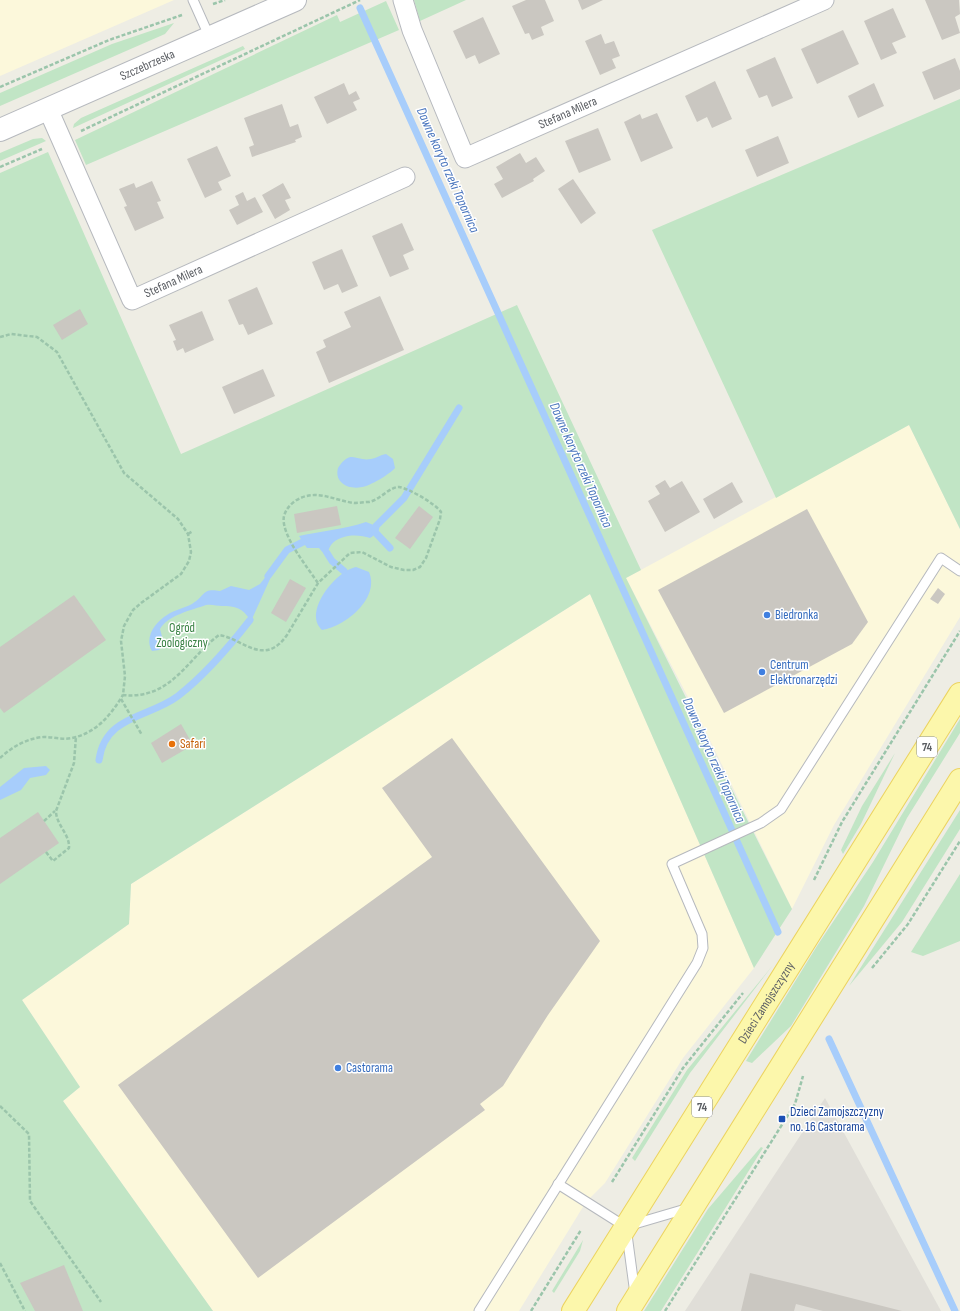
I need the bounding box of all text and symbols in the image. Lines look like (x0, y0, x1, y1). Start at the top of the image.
street label: Szczebrzeska (117, 46, 177, 84)
street label: Stefana Milera (536, 93, 599, 133)
water label: Dawne koryto rzeki Topornica (413, 105, 483, 235)
street label: Stefana Milera (142, 261, 205, 301)
water label: Dawne koryto rzeki Topornica (546, 400, 616, 530)
place label: Biedronka (775, 607, 818, 623)
marker: Biedronka (762, 610, 772, 620)
park label: Ogród Zoologiczny (156, 620, 208, 651)
place label: Centrum Elektronarzędzi (770, 657, 837, 688)
marker: Centrum Elektronarzędzi (757, 667, 767, 677)
water label: Dawne koryto rzeki Topornica (679, 695, 749, 825)
place label: Safari (180, 736, 205, 752)
road number: 74 (917, 737, 937, 757)
marker: Safari (167, 739, 177, 749)
street label: Dzieci Zamojszczyzny (735, 959, 798, 1047)
place label: Castorama (346, 1060, 393, 1076)
marker: Castorama (333, 1063, 343, 1073)
road number: 74 (692, 1097, 712, 1117)
place label: Dzieci Zamojszczyzny no. 16 Castorama (790, 1104, 884, 1135)
marker: Dzieci Zamojszczyzny no. 16 Castorama (777, 1114, 787, 1124)

